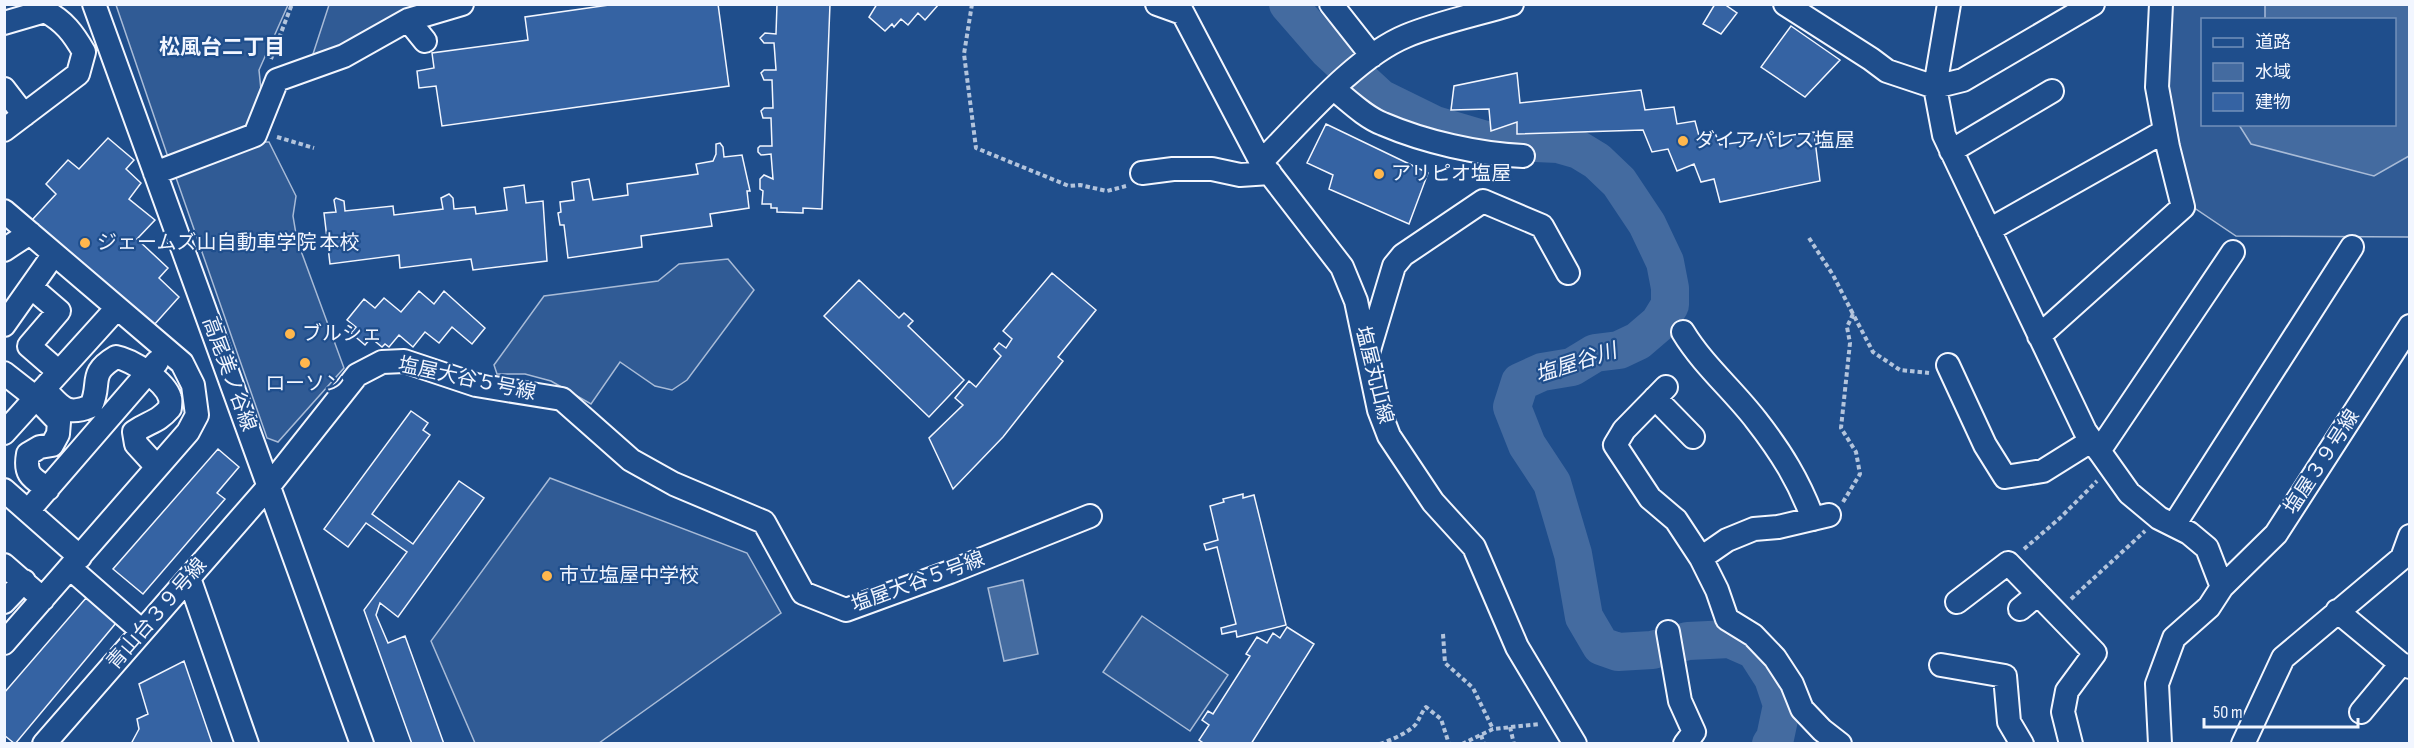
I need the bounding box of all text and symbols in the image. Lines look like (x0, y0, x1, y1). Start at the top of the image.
legend (2201, 18, 2396, 126)
text: 道路 (2255, 32, 2291, 53)
district label: 松風台二丁目 (159, 35, 285, 60)
text: 水域 (2255, 62, 2291, 83)
text: 建物 (2255, 92, 2291, 113)
place label: ダイアパレス塩屋 (1695, 129, 1855, 153)
marker: ダイアパレス塩屋 (1676, 134, 1690, 148)
place label: アリピオ塩屋 (1391, 162, 1511, 186)
marker: アリピオ塩屋 (1372, 167, 1386, 181)
place label: ジェームズ山自動車学院 本校 (97, 231, 360, 255)
marker: ジェームズ山自動車学院 本校 (78, 236, 92, 250)
street label: 高尾美ノ谷線 (197, 314, 261, 434)
place label: ブルシェ (302, 322, 382, 346)
street label: 塩屋丸山線 (1350, 324, 1398, 426)
marker: ブルシェ (283, 327, 297, 341)
water label: 塩屋谷川 (1532, 338, 1622, 388)
street label: 塩屋大谷５号線 (396, 353, 538, 405)
marker: ローソン (298, 356, 312, 370)
place label: ローソン (265, 372, 345, 396)
street label: 塩屋３９号線 (2279, 405, 2365, 519)
street label: 塩屋大谷５号線 (848, 547, 988, 617)
street label: 青山台３９号線 (102, 553, 212, 675)
place label: 市立塩屋中学校 (559, 564, 699, 588)
marker: 市立塩屋中学校 (540, 569, 554, 583)
scale bar (2204, 691, 2358, 729)
text: 50 m (2213, 702, 2243, 723)

